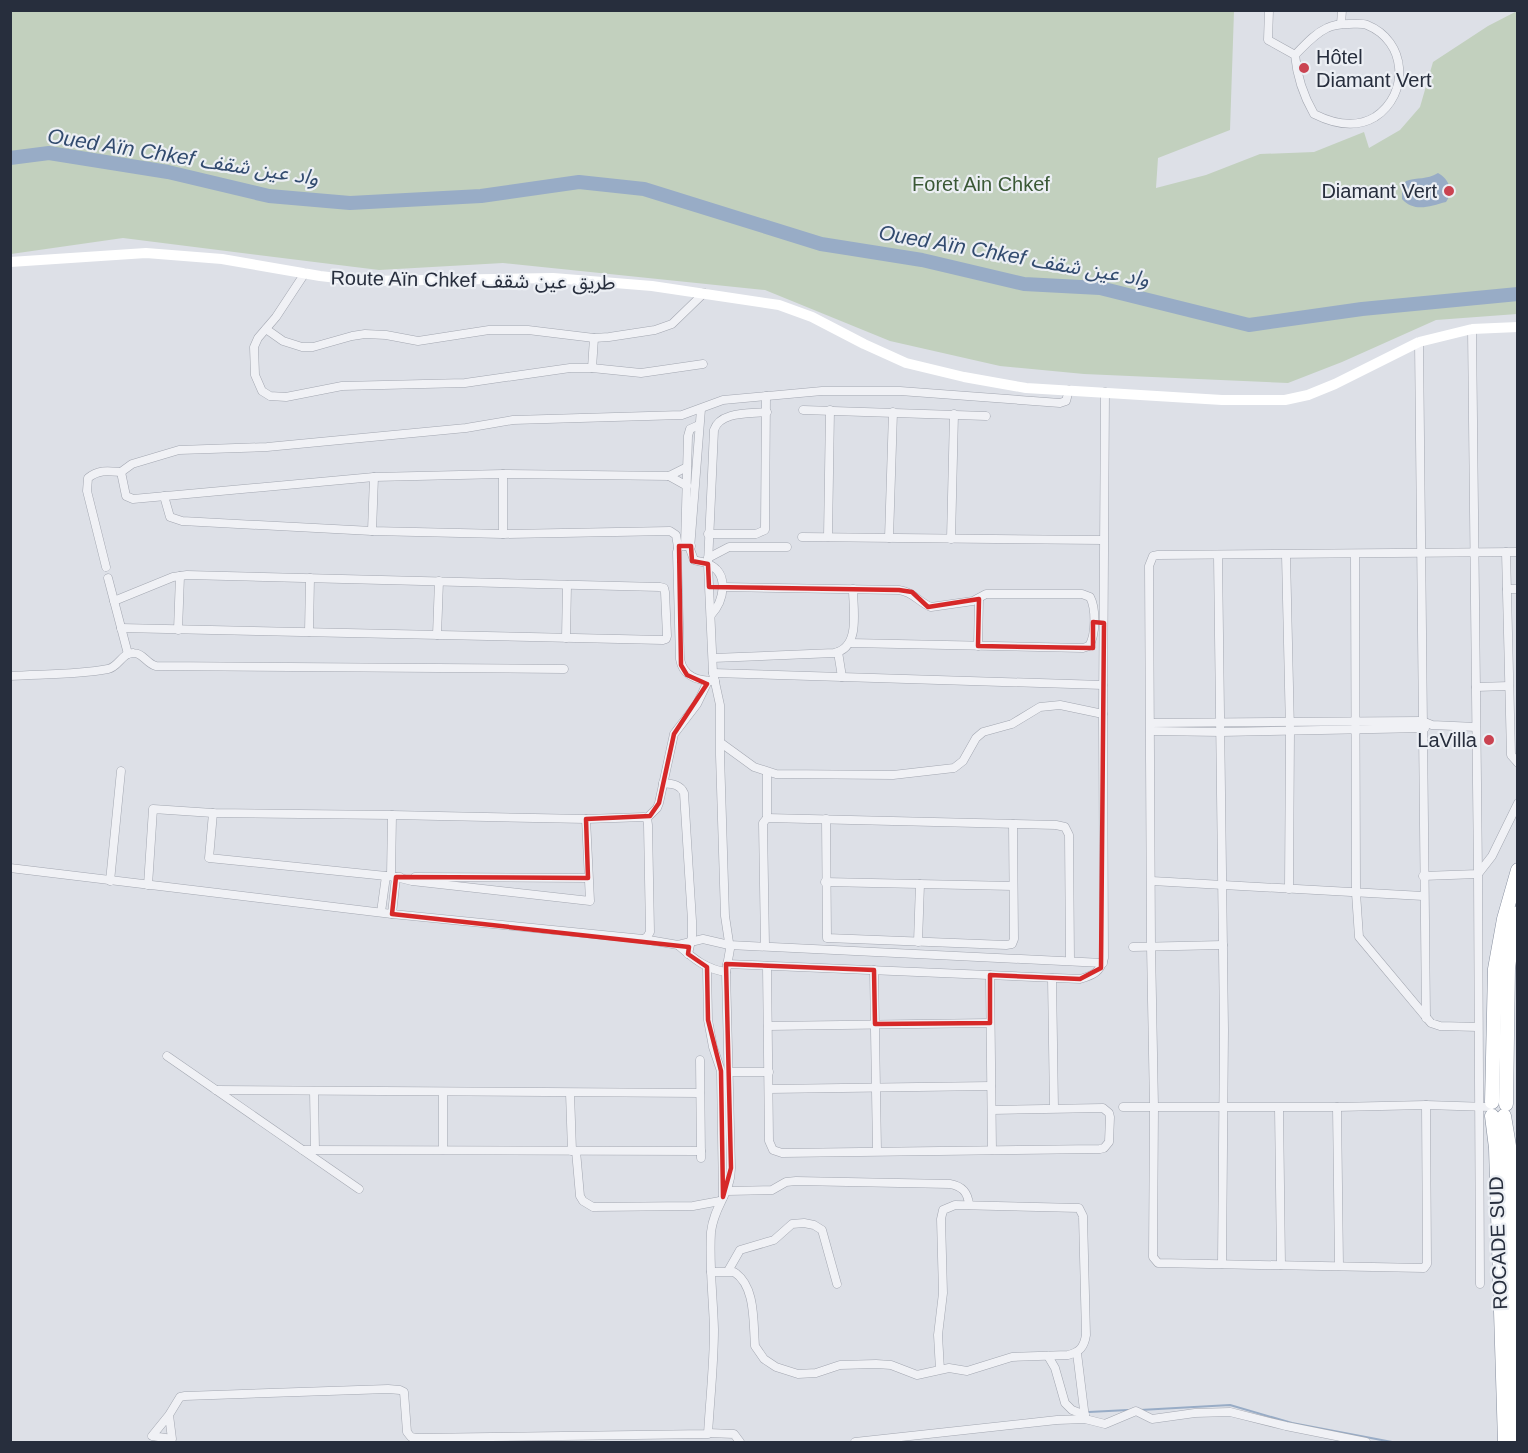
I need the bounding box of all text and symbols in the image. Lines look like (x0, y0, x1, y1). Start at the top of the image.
place label: Hôtel Diamant Vert (1316, 46, 1432, 91)
marker: Hôtel Diamant Vert (1297, 61, 1311, 75)
water label: Oued Aïn Chkef واد عين شقف (46, 124, 320, 190)
park label: Foret Ain Chkef (912, 173, 1050, 195)
place label: Diamant Vert (1321, 180, 1437, 202)
marker: Diamant Vert (1442, 184, 1456, 198)
water label: Oued Aïn Chkef واد عين شقف (877, 220, 1151, 292)
street label: Route Aïn Chkef طريق عين شقف (330, 267, 616, 295)
place label: LaVilla (1417, 729, 1478, 751)
marker: LaVilla (1482, 733, 1496, 747)
street label: ROCADE SUD (1485, 1176, 1511, 1310)

